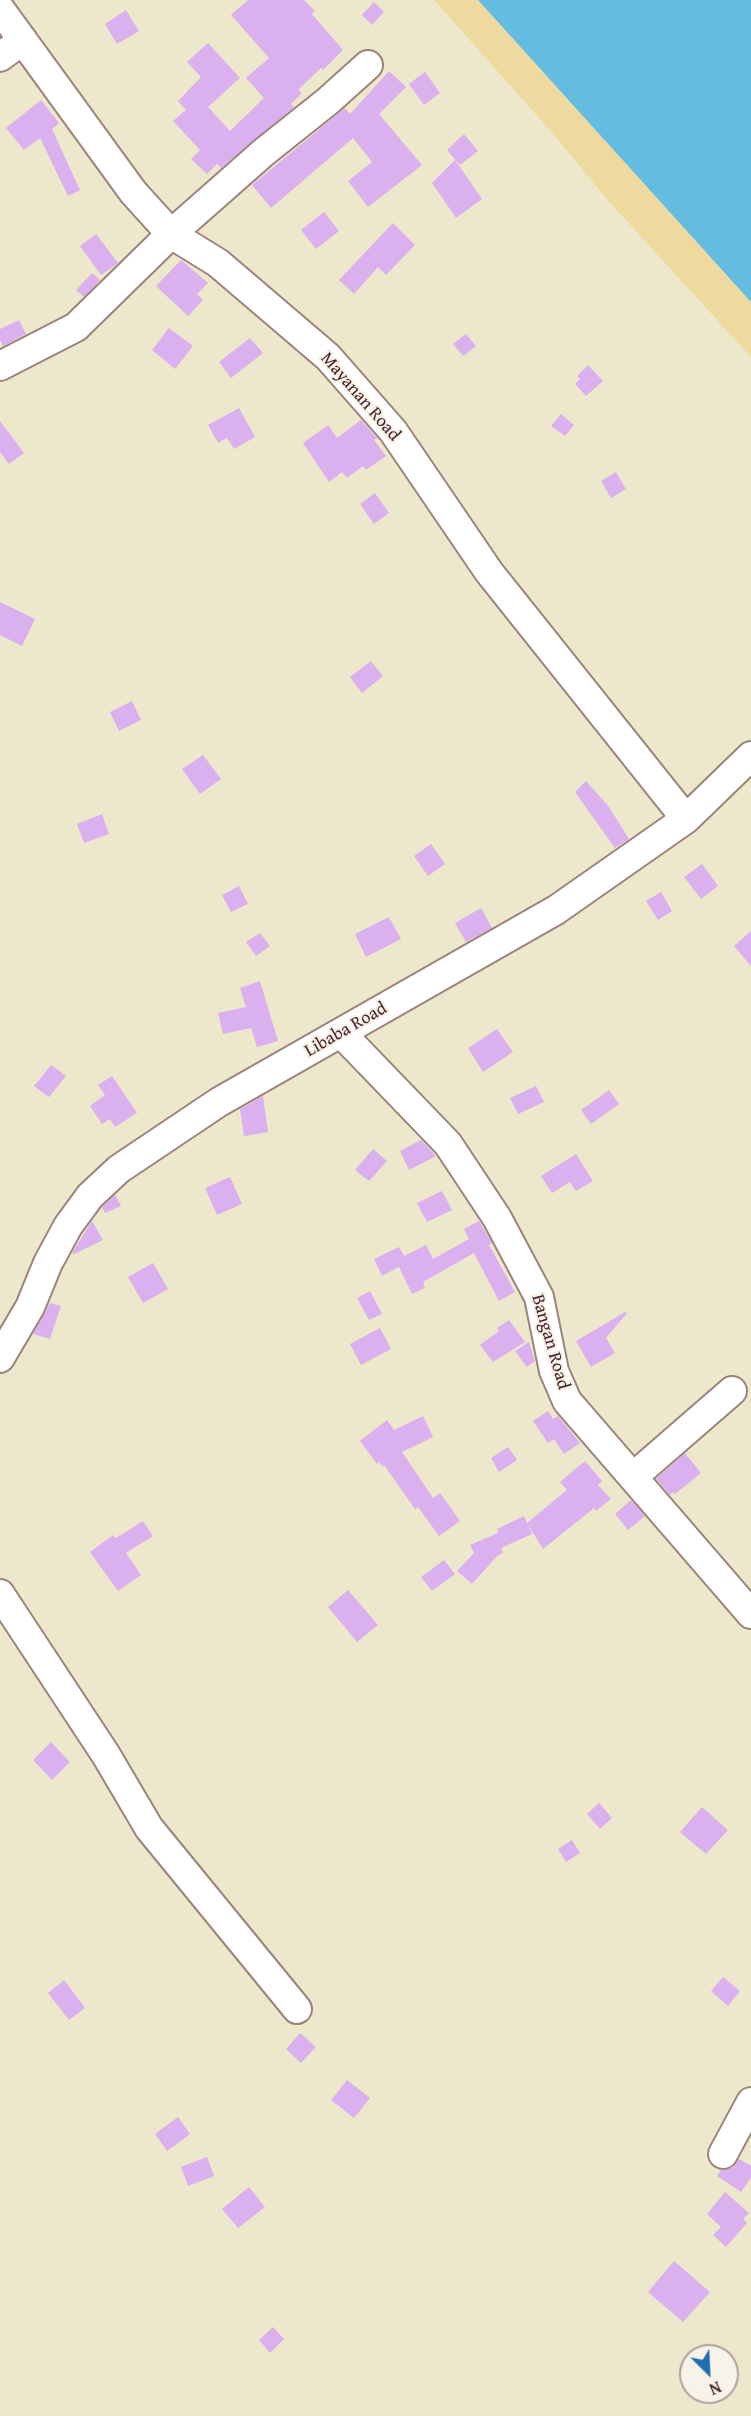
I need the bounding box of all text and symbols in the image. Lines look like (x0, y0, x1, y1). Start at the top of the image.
street label: Mayanan Road (315, 348, 405, 446)
street label: Libaba Road (301, 998, 391, 1062)
street label: Bangan Road (526, 1292, 574, 1392)
north arrow (679, 2344, 739, 2404)
text: N (706, 2375, 725, 2402)

